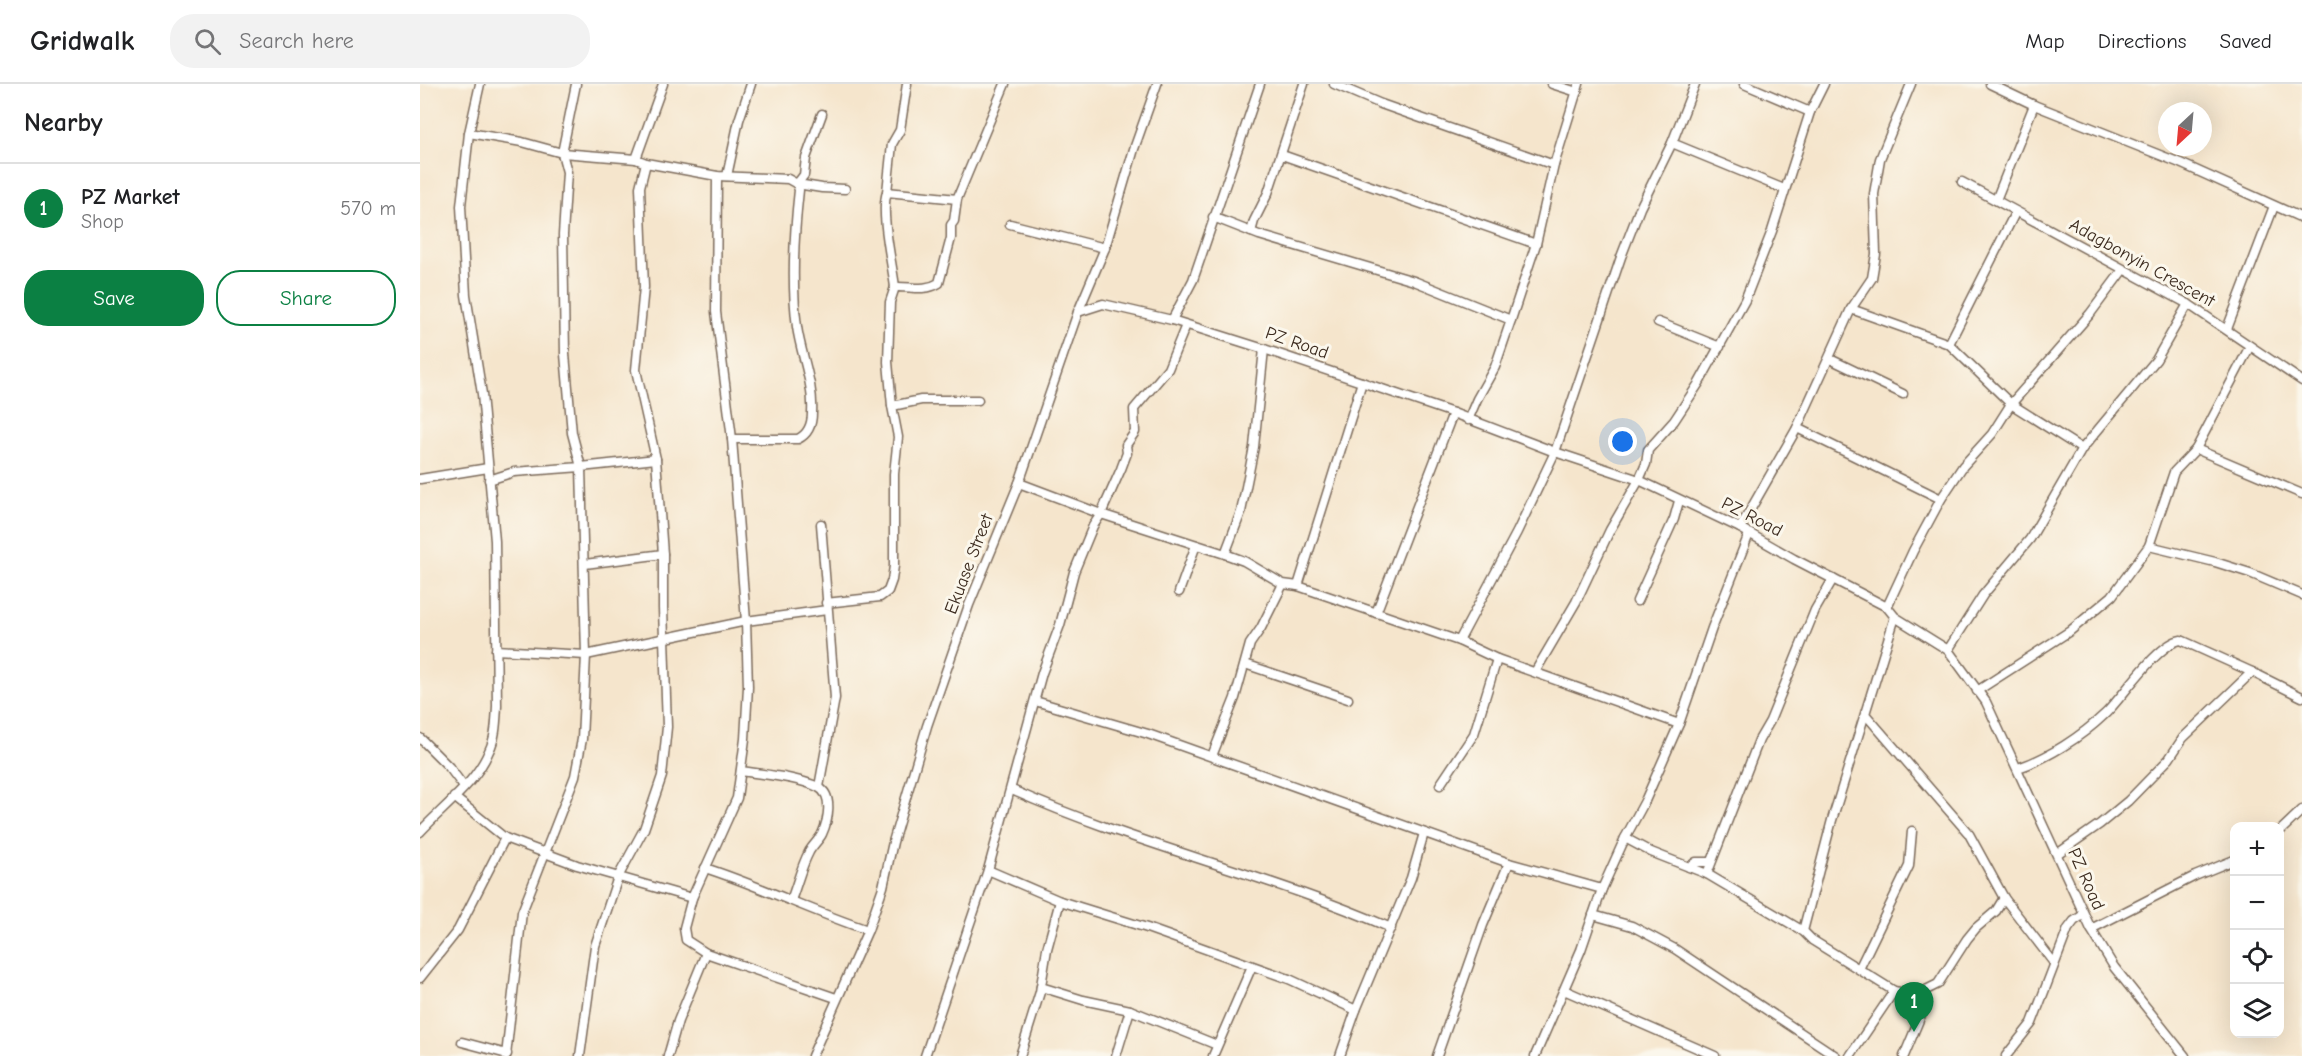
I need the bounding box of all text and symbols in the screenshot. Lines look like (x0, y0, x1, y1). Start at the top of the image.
search box (170, 14, 590, 68)
text: Gridwalk (30, 25, 134, 57)
icon: search (191, 25, 224, 58)
text: Search here (239, 28, 354, 54)
text: Map (2025, 29, 2065, 53)
text: Directions (2098, 29, 2187, 53)
text: Saved (2220, 29, 2272, 53)
north arrow (2158, 102, 2212, 156)
text: Nearby (24, 108, 103, 138)
text: PZ Market (81, 184, 180, 210)
text: 1 (40, 197, 47, 220)
text: 570 m (340, 197, 396, 220)
text: Shop (81, 210, 124, 233)
street label: Adagbonyin Crescent (2066, 214, 2219, 312)
button: Save (24, 270, 204, 326)
button: Share (216, 270, 396, 326)
street label: PZ Road (1263, 322, 1331, 364)
your location (1608, 427, 1637, 456)
street label: PZ Road (1718, 493, 1786, 541)
street label: Ekuase Street (940, 510, 998, 617)
map controls (2230, 822, 2284, 1038)
button: + (2230, 822, 2284, 876)
street label: PZ Road (2063, 845, 2109, 913)
button: − (2230, 876, 2284, 930)
button: locate (2230, 930, 2284, 984)
pin: 1 (1894, 982, 1934, 1032)
button: layers (2230, 984, 2284, 1038)

